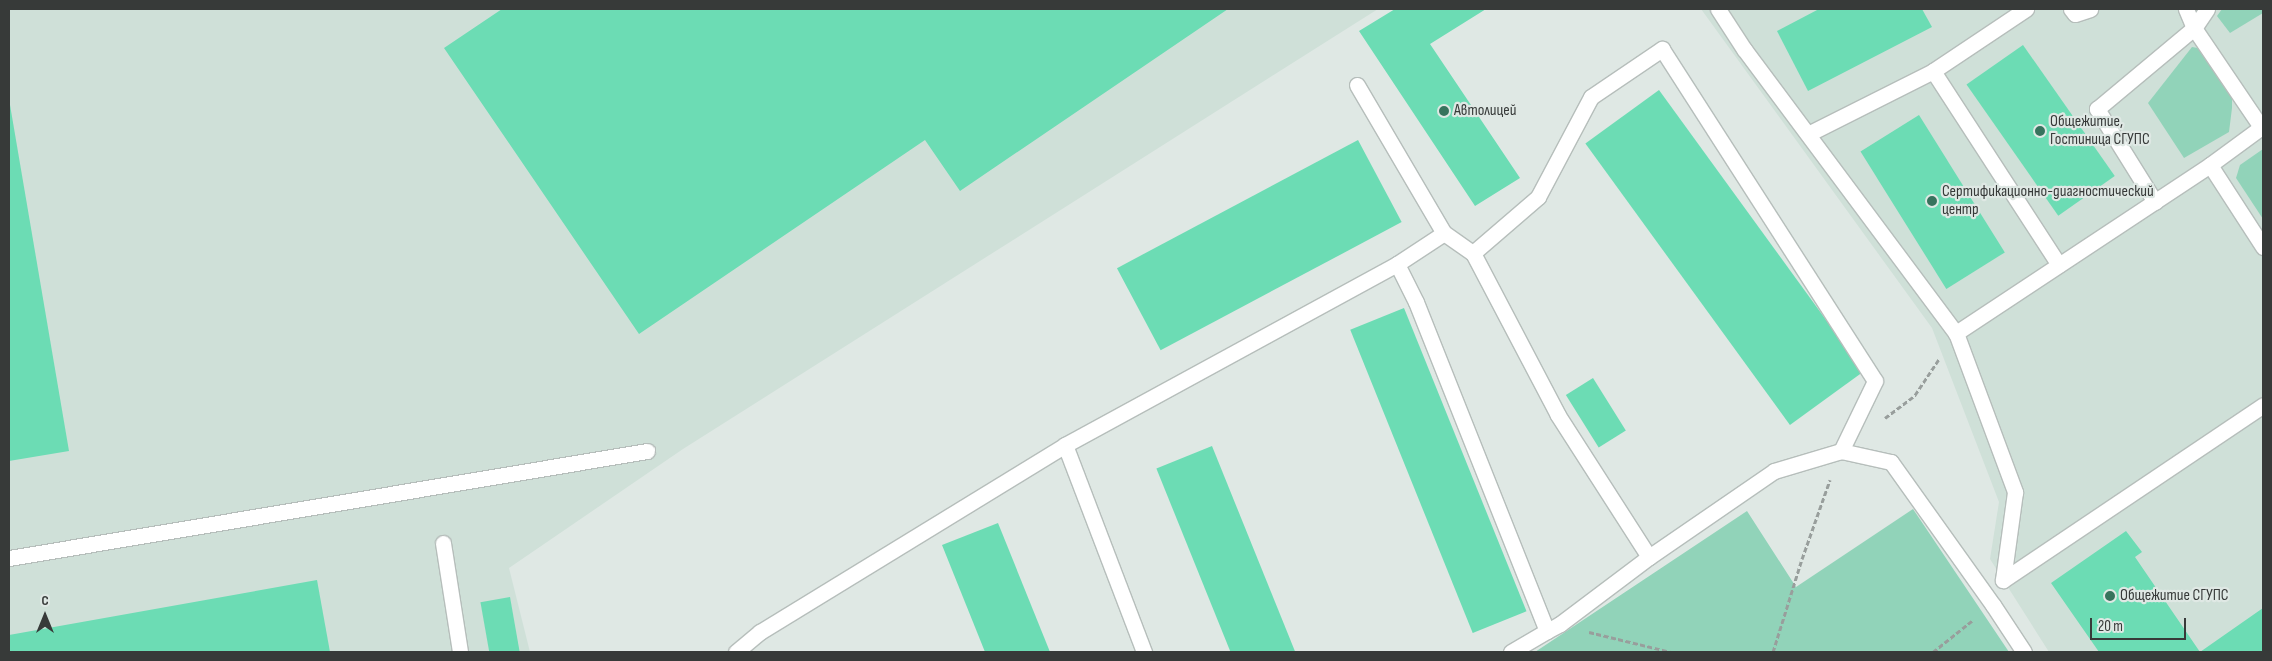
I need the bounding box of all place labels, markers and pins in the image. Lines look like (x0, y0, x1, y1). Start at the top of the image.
place label: Автолицей (1454, 101, 1516, 121)
marker: Автолицей (1438, 105, 1450, 117)
place label: Общежитие, Гостиница СГУПС (2050, 112, 2150, 150)
marker: Общежитие, Гостиница СГУПС (2034, 125, 2046, 137)
place label: Сертификационно-диагностический центр (1942, 182, 2154, 220)
marker: Сертификационно-диагностический центр (1926, 195, 1938, 207)
place label: Общежитие СГУПС (2120, 586, 2229, 606)
marker: Общежитие СГУПС (2104, 590, 2116, 602)

